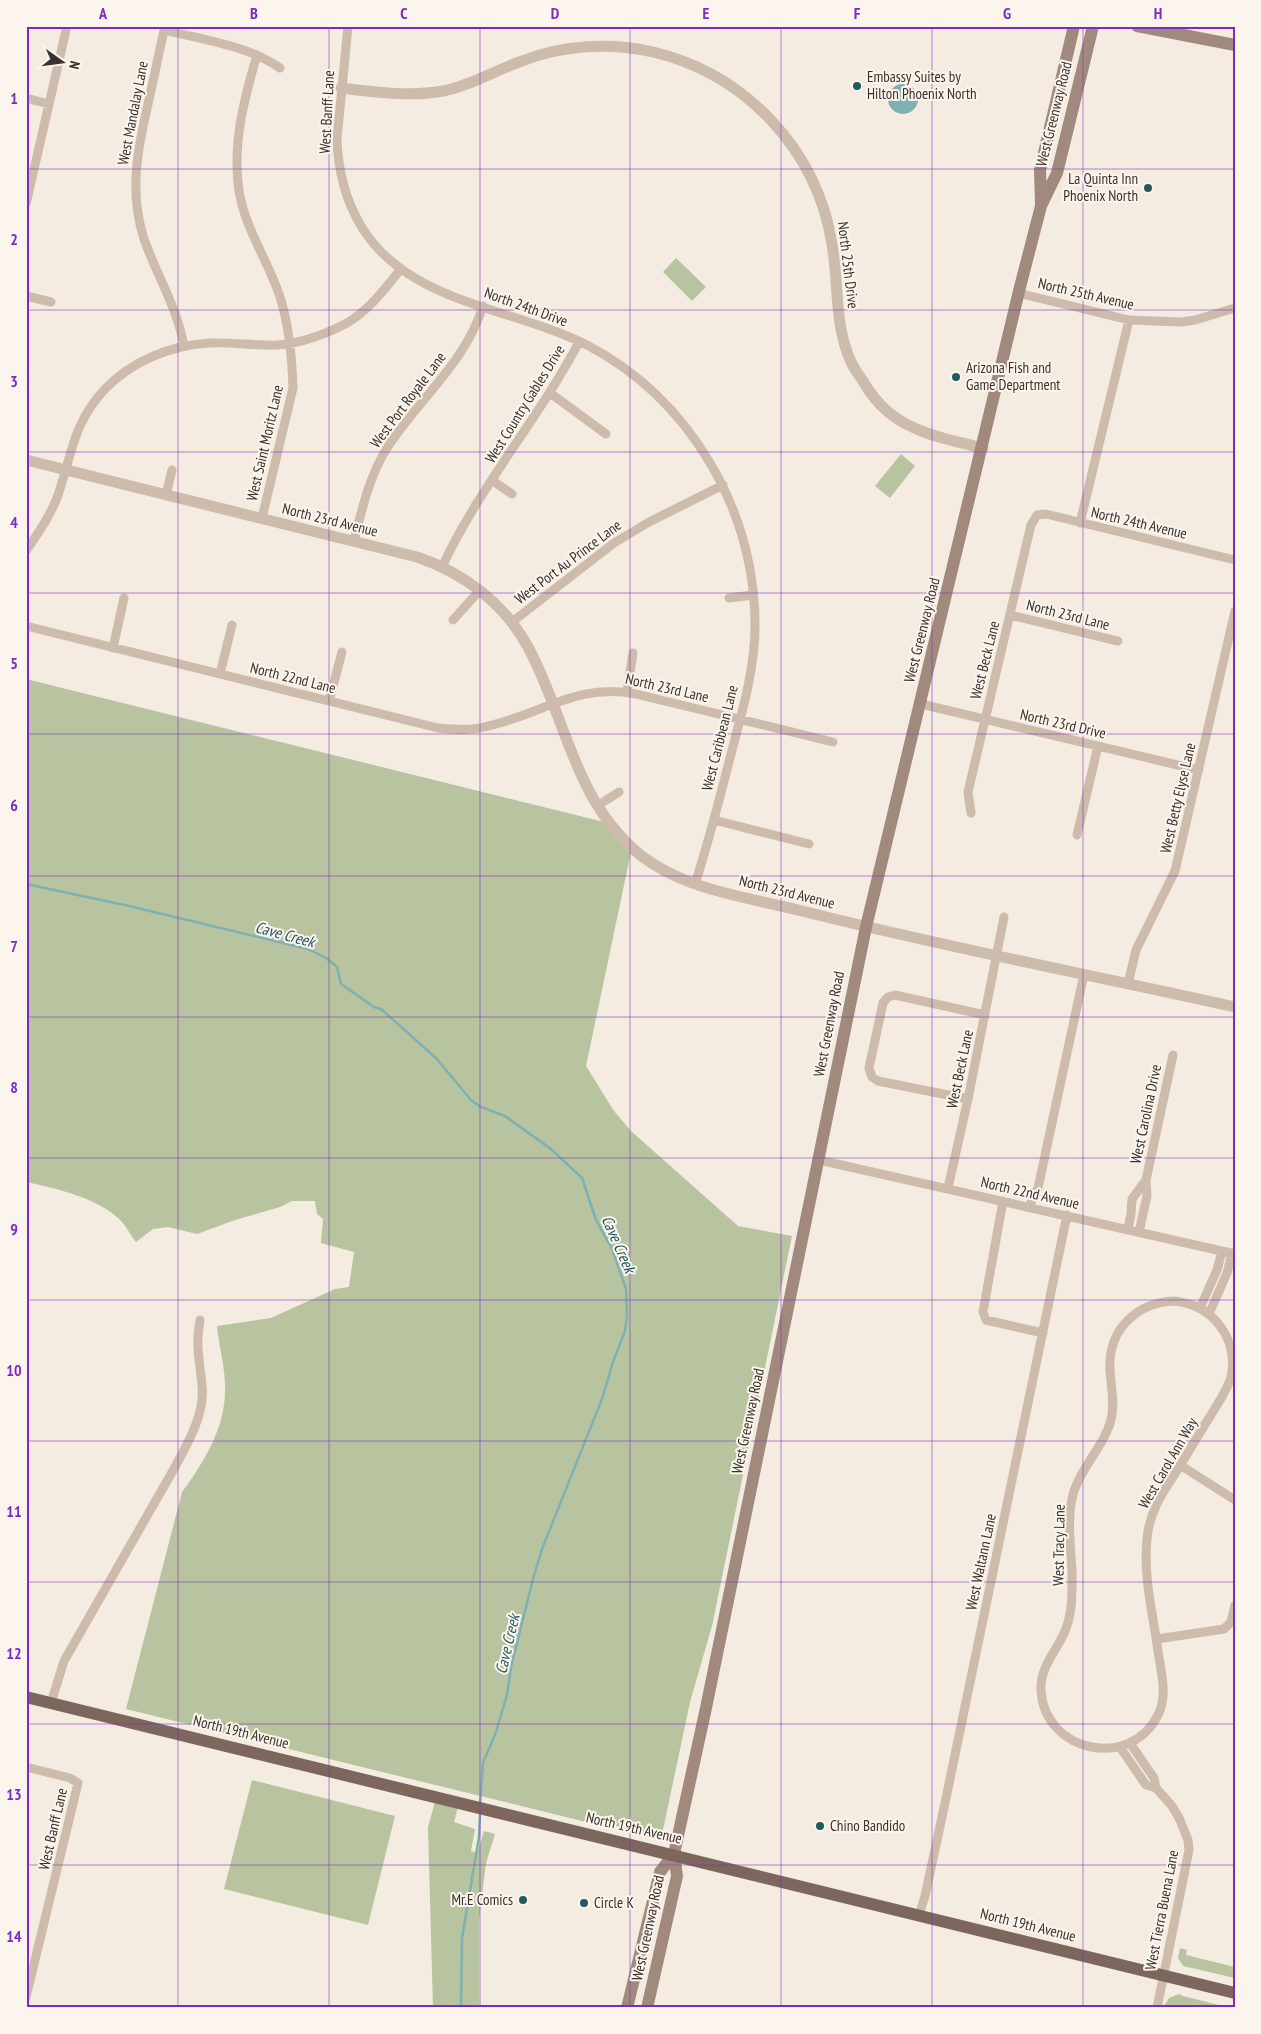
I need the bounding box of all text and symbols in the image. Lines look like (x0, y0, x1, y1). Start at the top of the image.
text: A (98, 3, 108, 23)
text: B (250, 3, 258, 23)
text: C (400, 3, 408, 23)
text: D (551, 3, 560, 23)
text: E (703, 3, 710, 23)
text: F (854, 3, 861, 23)
text: G (1003, 3, 1011, 23)
text: H (1154, 3, 1162, 23)
north arrow (38, 38, 88, 88)
text: N (65, 59, 84, 71)
street label: West Mandalay Lane (113, 59, 152, 166)
street label: West Greenway Road (1031, 60, 1076, 168)
place label: Embassy Suites by Hilton Phoenix North (867, 67, 977, 103)
street label: West Banff Lane (315, 70, 338, 154)
marker: Embassy Suites by Hilton Phoenix North (851, 80, 863, 92)
text: 1 (10, 88, 18, 108)
place label: La Quinta Inn Phoenix North (1063, 169, 1138, 205)
marker: La Quinta Inn Phoenix North (1142, 182, 1154, 194)
street label: North 25th Drive (834, 220, 863, 310)
text: 2 (10, 229, 18, 249)
street label: North 25th Avenue (1036, 273, 1136, 314)
street label: North 24th Drive (482, 283, 571, 330)
street label: West Country Gables Drive (481, 341, 569, 466)
street label: West Port Royale Lane (365, 348, 450, 451)
place label: Arizona Fish and Game Department (966, 358, 1060, 394)
text: 3 (10, 371, 18, 391)
marker: Arizona Fish and Game Department (950, 371, 962, 383)
street label: West Saint Moritz Lane (242, 383, 287, 503)
street label: North 23rd Avenue (280, 498, 380, 541)
street label: North 24th Avenue (1089, 502, 1189, 543)
text: 4 (10, 512, 18, 532)
street label: West Port Au Prince Lane (511, 515, 625, 608)
street label: West Greenway Road (899, 576, 944, 684)
street label: North 23rd Lane (1025, 595, 1112, 634)
street label: West Beck Lane (966, 619, 1003, 701)
text: 5 (10, 653, 18, 673)
street label: North 22nd Lane (248, 658, 338, 697)
street label: North 23rd Lane (624, 669, 711, 706)
street label: West Caribbean Lane (697, 683, 742, 793)
street label: North 23rd Drive (1018, 704, 1108, 743)
street label: West Betty Elyse Lane (1156, 741, 1199, 855)
text: 6 (10, 795, 18, 815)
street label: North 23rd Avenue (737, 870, 837, 913)
water label: Cave Creek (253, 917, 319, 952)
text: 7 (10, 936, 18, 956)
street label: West Greenway Road (809, 969, 848, 1078)
street label: West Beck Lane (942, 1028, 977, 1110)
street label: West Carolina Drive (1126, 1062, 1165, 1165)
text: 8 (10, 1077, 18, 1097)
street label: North 22nd Avenue (979, 1172, 1081, 1213)
water label: Cave Creek (598, 1212, 641, 1277)
text: 9 (10, 1219, 18, 1239)
text: 10 (6, 1360, 22, 1380)
street label: West Greenway Road (727, 1366, 768, 1475)
street label: West Carol Ann Way (1134, 1413, 1201, 1512)
text: 11 (6, 1501, 22, 1521)
street label: West Tracy Lane (1048, 1504, 1069, 1586)
street label: West Waltann Lane (961, 1512, 1000, 1612)
water label: Cave Creek (490, 1611, 524, 1676)
text: 12 (6, 1643, 22, 1663)
street label: North 19th Avenue (191, 1710, 291, 1753)
text: 13 (6, 1784, 22, 1804)
street label: West Banff Lane (34, 1786, 71, 1872)
street label: North 19th Avenue (584, 1807, 684, 1848)
place label: Chino Bandido (830, 1816, 905, 1835)
marker: Chino Bandido (814, 1820, 826, 1832)
street label: West Tierra Buena Lane (1141, 1848, 1182, 1971)
street label: West Greenway Road (627, 1873, 668, 1982)
place label: Mr.E Comics (451, 1890, 513, 1909)
place label: Circle K (594, 1893, 634, 1912)
marker: Mr.E Comics (517, 1894, 529, 1906)
marker: Circle K (578, 1897, 590, 1909)
street label: North 19th Avenue (978, 1903, 1078, 1946)
text: 14 (6, 1926, 22, 1946)

